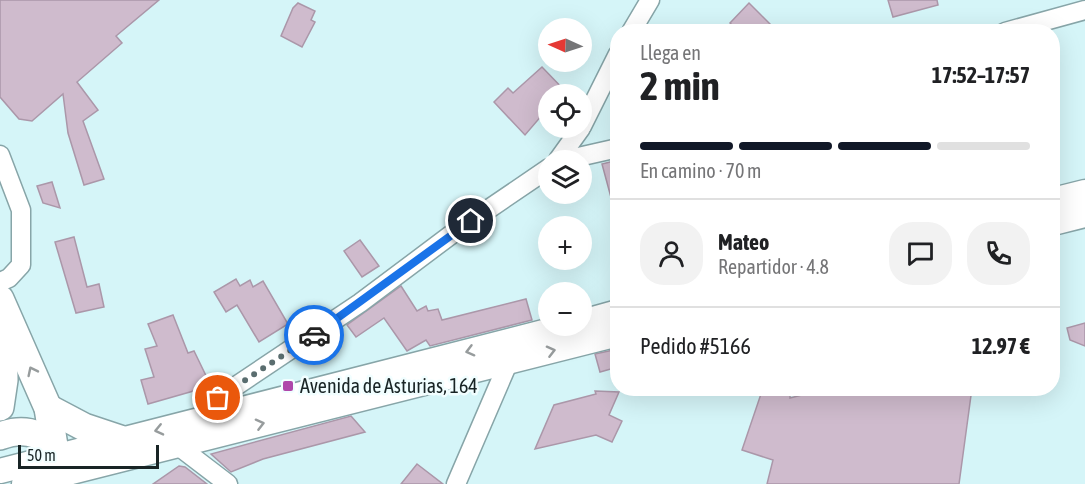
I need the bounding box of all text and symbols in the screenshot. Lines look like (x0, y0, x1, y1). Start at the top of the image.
north arrow (538, 18, 592, 72)
map controls (538, 18, 592, 336)
text: Llega en (640, 41, 701, 64)
text: 17:52–17:57 (932, 62, 1030, 88)
text: 2 min (640, 64, 720, 108)
button: locate (538, 84, 592, 138)
button: layers (538, 150, 592, 204)
text: En camino · 70 m (640, 159, 761, 182)
pin (445, 195, 496, 246)
icon: home (454, 204, 487, 237)
button: + (538, 216, 592, 270)
button: person (640, 222, 703, 285)
button: chat (889, 222, 952, 285)
button: phone (967, 222, 1030, 285)
text: Mateo (718, 229, 769, 255)
text: Repartidor · 4.8 (718, 255, 829, 278)
button: − (538, 282, 592, 336)
courier (284, 305, 344, 365)
icon: car (298, 319, 331, 352)
text: Pedido #5166 (640, 333, 751, 359)
text: 12.97 € (972, 333, 1030, 359)
one-way arrow (465, 343, 475, 356)
one-way arrow (546, 345, 556, 358)
one-way arrow (28, 366, 40, 377)
pin (192, 372, 243, 423)
place label: Avenida de Asturias, 164 (300, 374, 478, 397)
marker: Avenida de Asturias, 164 (281, 379, 295, 393)
icon: bag (201, 381, 234, 414)
one-way arrow (255, 419, 265, 432)
one-way arrow (154, 423, 164, 436)
scale bar (18, 442, 159, 470)
text: 50 m (27, 446, 56, 464)

